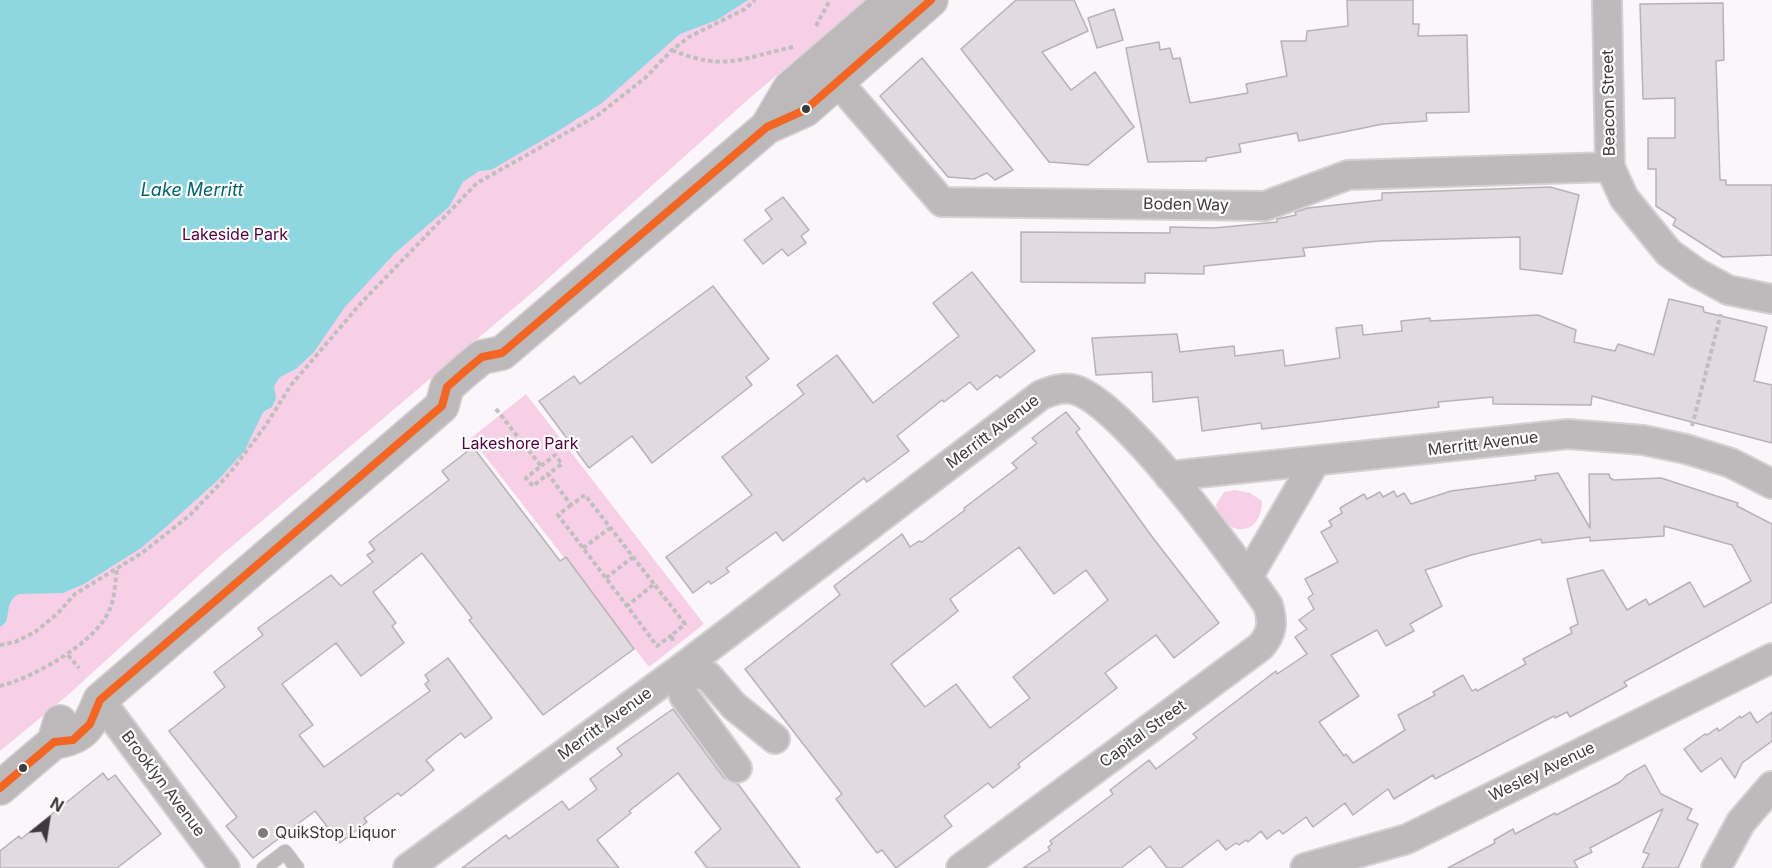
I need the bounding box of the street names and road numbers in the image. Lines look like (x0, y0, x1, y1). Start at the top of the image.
street label: Beacon Street (1598, 49, 1620, 157)
street label: Boden Way (1143, 195, 1229, 215)
street label: Merritt Avenue (943, 391, 1043, 473)
street label: Merritt Avenue (1427, 428, 1539, 460)
street label: Merritt Avenue (554, 684, 656, 764)
street label: Capital Street (1096, 696, 1190, 772)
street label: Brooklyn Avenue (117, 727, 209, 841)
street label: Wesley Avenue (1486, 738, 1598, 806)

